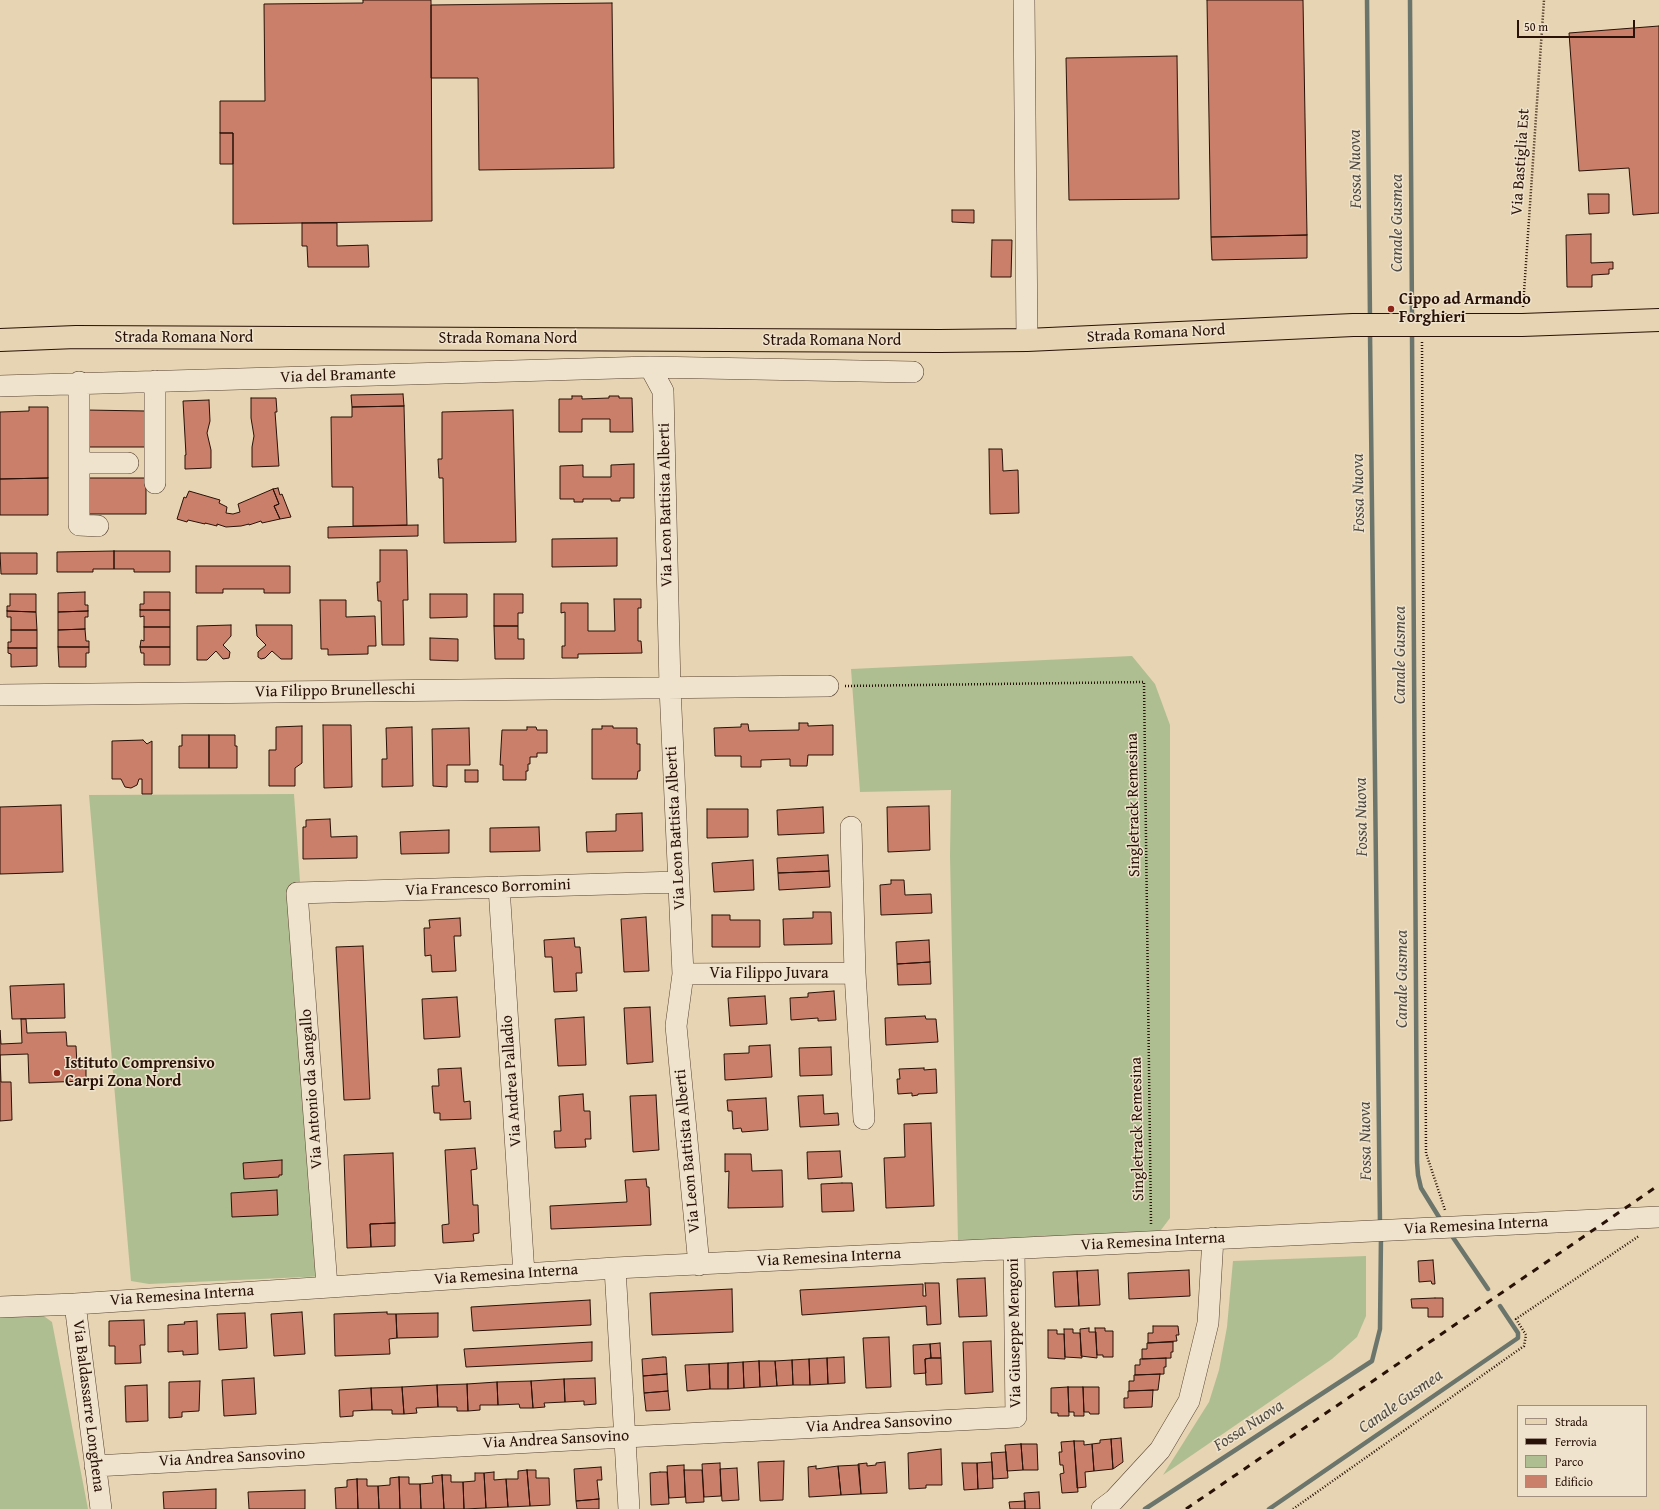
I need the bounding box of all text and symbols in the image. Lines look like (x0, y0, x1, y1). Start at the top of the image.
scale bar (1519, 12, 1637, 38)
text: 50 m (1524, 18, 1548, 35)
street label: Via Bastiglia Est (1508, 108, 1534, 216)
water label: Fossa Nuova (1345, 129, 1367, 209)
water label: Canale Gusmea (1388, 174, 1408, 272)
place label: Cippo ad Armando Forghieri (1399, 290, 1531, 328)
marker: Cippo ad Armando Forghieri (1386, 304, 1396, 314)
street label: Strada Romana Nord (1086, 321, 1226, 347)
street label: Strada Romana Nord (115, 328, 253, 348)
street label: Strada Romana Nord (439, 329, 577, 349)
street label: Strada Romana Nord (763, 331, 901, 351)
street label: Via del Bramante (280, 364, 396, 388)
street label: Via Leon Battista Alberti (655, 423, 677, 587)
water label: Fossa Nuova (1348, 453, 1370, 533)
water label: Canale Gusmea (1391, 606, 1411, 704)
street label: Via Filippo Brunelleschi (255, 680, 415, 702)
street label: Singletrack Remesina (1123, 733, 1145, 877)
street label: Via Leon Battista Alberti (662, 745, 690, 911)
water label: Fossa Nuova (1351, 777, 1373, 857)
street label: Via Francesco Borromini (405, 876, 571, 900)
water label: Canale Gusmea (1393, 930, 1413, 1028)
street label: Via Filippo Juvara (709, 964, 829, 984)
street label: Via Antonio da Sangallo (297, 1008, 327, 1170)
street label: Via Andrea Palladio (498, 1014, 526, 1148)
place label: Istituto Comprensivo Carpi Zona Nord (65, 1054, 215, 1092)
street label: Singletrack Remesina (1127, 1057, 1149, 1201)
marker: Istituto Comprensivo Carpi Zona Nord (52, 1068, 62, 1078)
street label: Via Leon Battista Alberti (671, 1068, 705, 1234)
water label: Fossa Nuova (1355, 1101, 1377, 1181)
street label: Via Remesina Interna (1403, 1213, 1549, 1239)
street label: Via Remesina Interna (1080, 1229, 1226, 1255)
street label: Via Remesina Interna (756, 1245, 902, 1271)
street label: Via Giuseppe Mengoni (1004, 1258, 1026, 1408)
street label: Via Remesina Interna (433, 1260, 579, 1290)
street label: Via Remesina Interna (109, 1281, 255, 1311)
street label: Via Baldassarre Longhena (68, 1319, 108, 1493)
water label: Canale Gusmea (1355, 1366, 1447, 1438)
water label: Fossa Nuova (1210, 1396, 1288, 1456)
legend (1517, 1405, 1647, 1497)
street label: Via Andrea Sansovino (805, 1411, 953, 1437)
text: Strada (1555, 1413, 1588, 1430)
street label: Via Andrea Sansovino (482, 1427, 630, 1453)
text: Ferrovia (1555, 1433, 1597, 1450)
street label: Via Andrea Sansovino (158, 1445, 306, 1471)
text: Parco (1555, 1453, 1583, 1470)
text: Edificio (1555, 1473, 1593, 1490)

